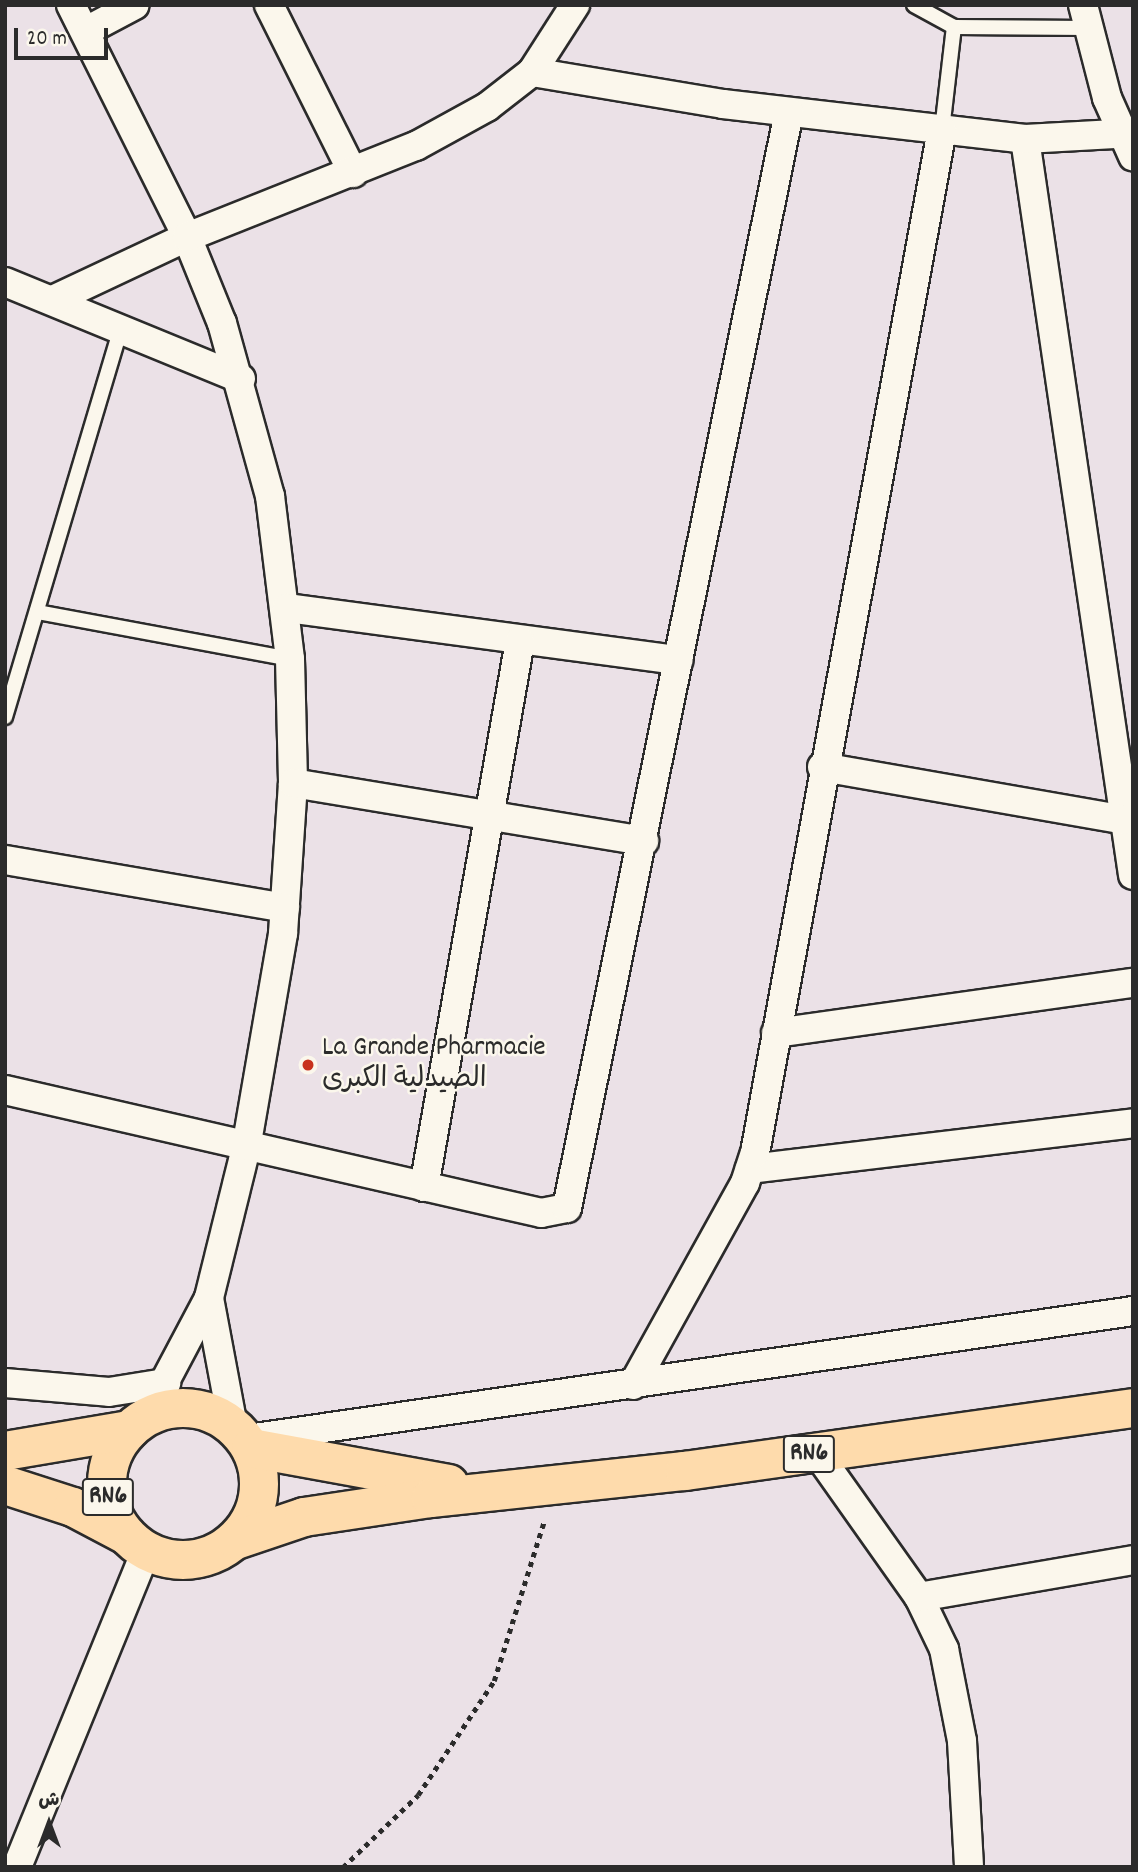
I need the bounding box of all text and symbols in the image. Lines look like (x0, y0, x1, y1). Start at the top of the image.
scale bar (18, 14, 112, 58)
text: 20 m (27, 25, 67, 55)
place label: La Grande Pharmacie الصيدلية الكبرى (322, 1032, 546, 1098)
marker: La Grande Pharmacie الصيدلية الكبرى (300, 1057, 316, 1073)
road number: RN6 (783, 1432, 835, 1476)
road number: RN6 (82, 1474, 134, 1520)
north arrow (14, 1788, 84, 1858)
text: ش (39, 1788, 59, 1815)

